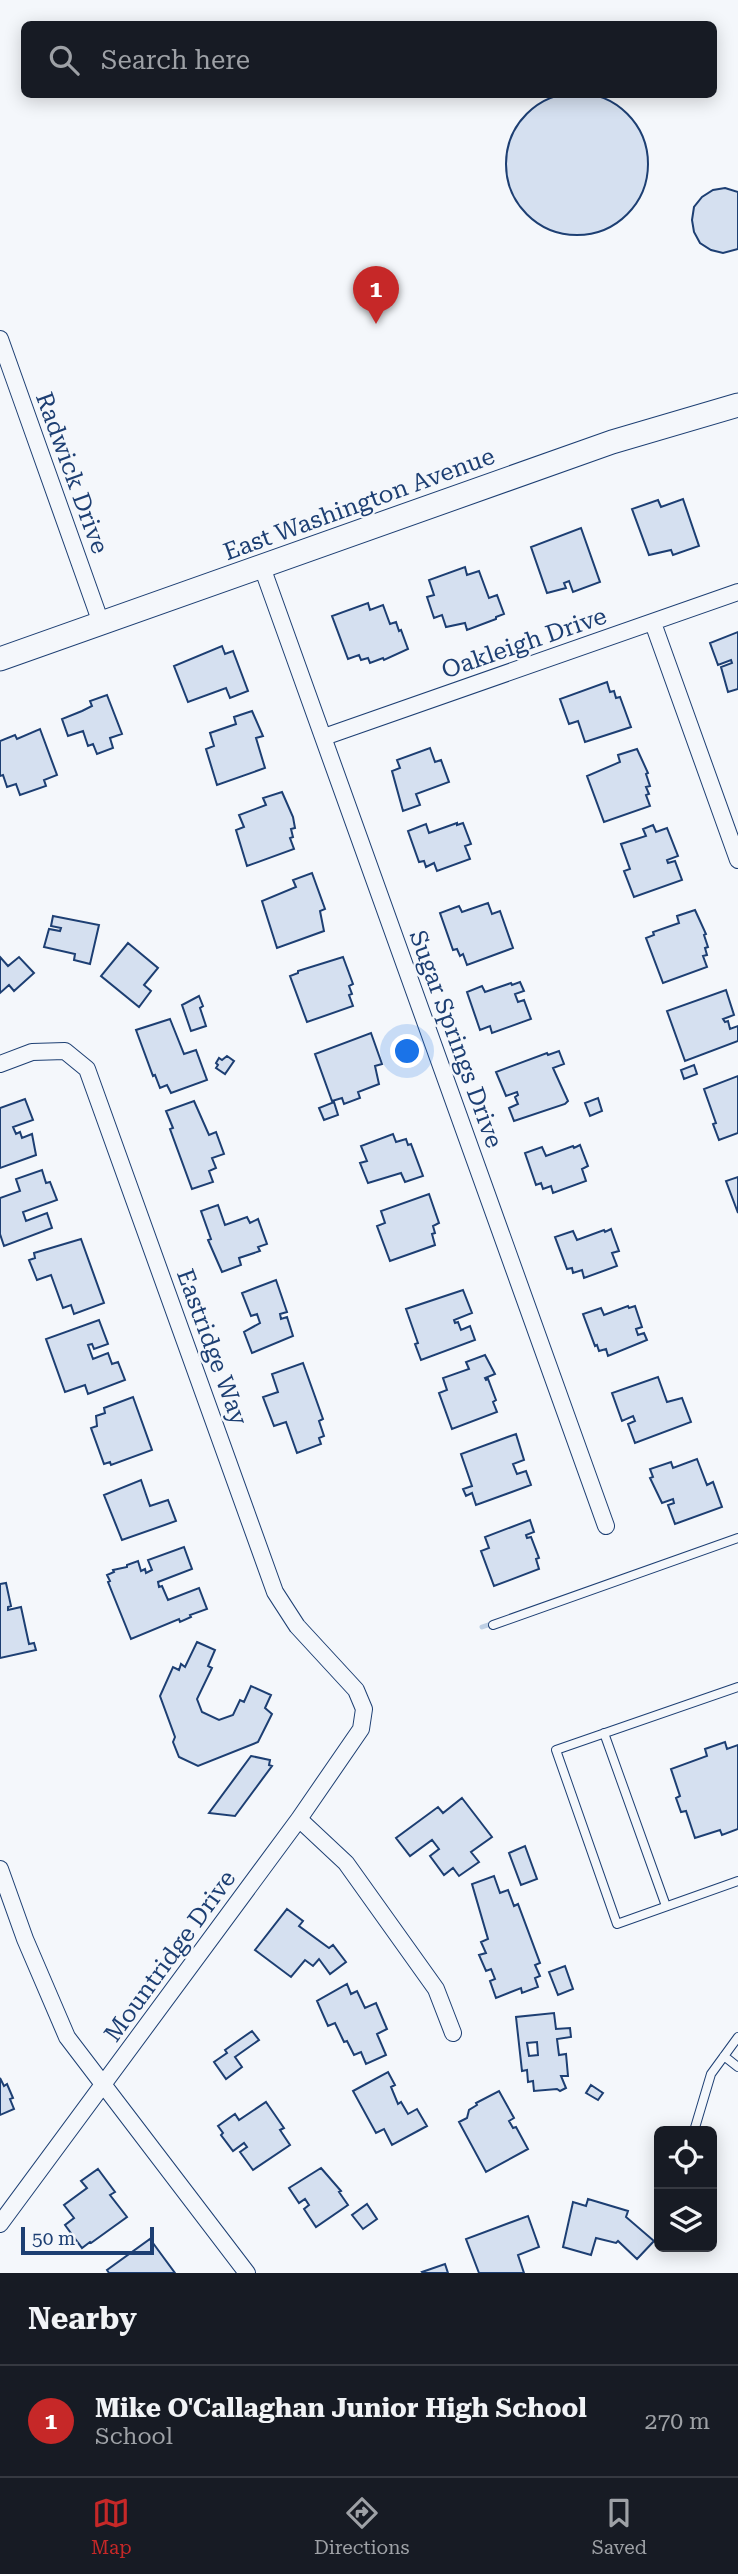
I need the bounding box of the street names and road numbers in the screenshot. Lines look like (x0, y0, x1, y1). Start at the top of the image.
street label: Radwick Drive (30, 389, 114, 557)
street label: East Washington Avenue (220, 442, 498, 566)
street label: Oakleigh Drive (438, 602, 610, 684)
street label: Sugar Springs Drive (404, 926, 508, 1152)
street label: Eastridge Way (171, 1265, 253, 1430)
street label: Mountridge Drive (99, 1865, 241, 2047)

